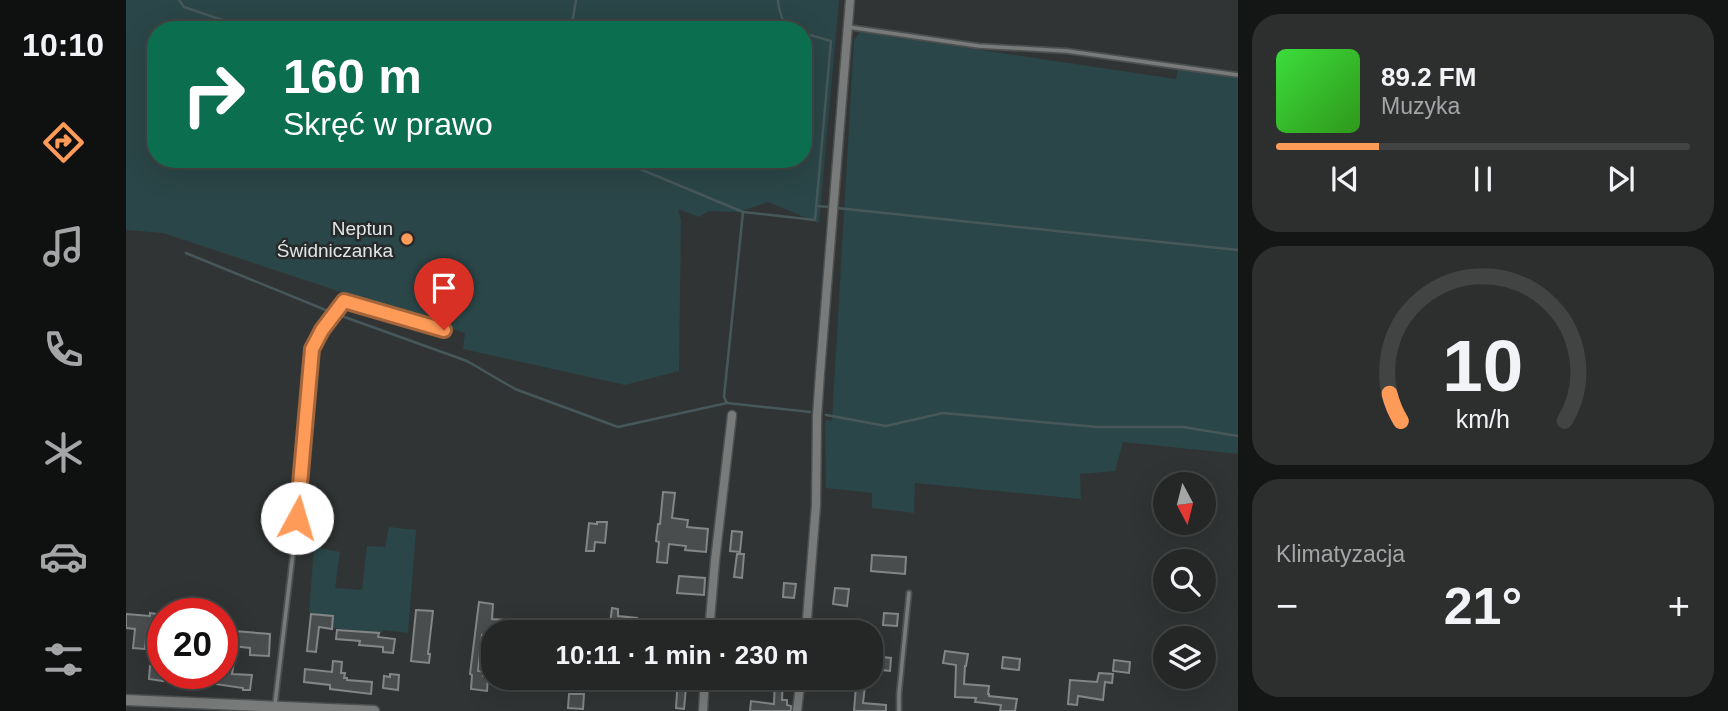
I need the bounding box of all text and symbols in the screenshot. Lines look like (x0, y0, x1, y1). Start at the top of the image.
text: 10:10 (22, 27, 104, 63)
icon: right (168, 49, 259, 140)
text: 160 m (283, 49, 422, 103)
text: 89.2 FM (1381, 62, 1476, 92)
text: Muzyka (1381, 93, 1460, 119)
text: Skręć w prawo (283, 106, 493, 142)
icon: directions (39, 118, 88, 167)
icon: previous (1326, 160, 1364, 198)
icon: pause (1464, 160, 1502, 198)
icon: next (1602, 160, 1640, 198)
place label: Neptun Świdniczanka (277, 218, 393, 261)
icon: music (39, 222, 88, 271)
marker: Neptun Świdniczanka (399, 231, 415, 247)
pin (414, 258, 474, 330)
icon: arrive (425, 269, 463, 307)
icon: phone (39, 325, 88, 374)
text: 10 (1443, 326, 1523, 407)
text: km/h (1456, 405, 1510, 433)
icon: climate (39, 428, 88, 477)
north arrow (1153, 472, 1216, 536)
map controls (1153, 472, 1216, 689)
position arrow (260, 481, 334, 555)
icon: car (39, 532, 88, 581)
text: Klimatyzacja (1276, 541, 1405, 567)
button: search (1153, 549, 1216, 612)
text: 21° (1444, 577, 1522, 635)
text: − (1276, 585, 1298, 627)
text: + (1668, 585, 1690, 627)
speed limit sign: 20 (147, 598, 238, 689)
button: layers (1153, 626, 1216, 689)
icon: filters (39, 635, 88, 684)
text: 10:11 · 1 min · 230 m (556, 640, 808, 670)

